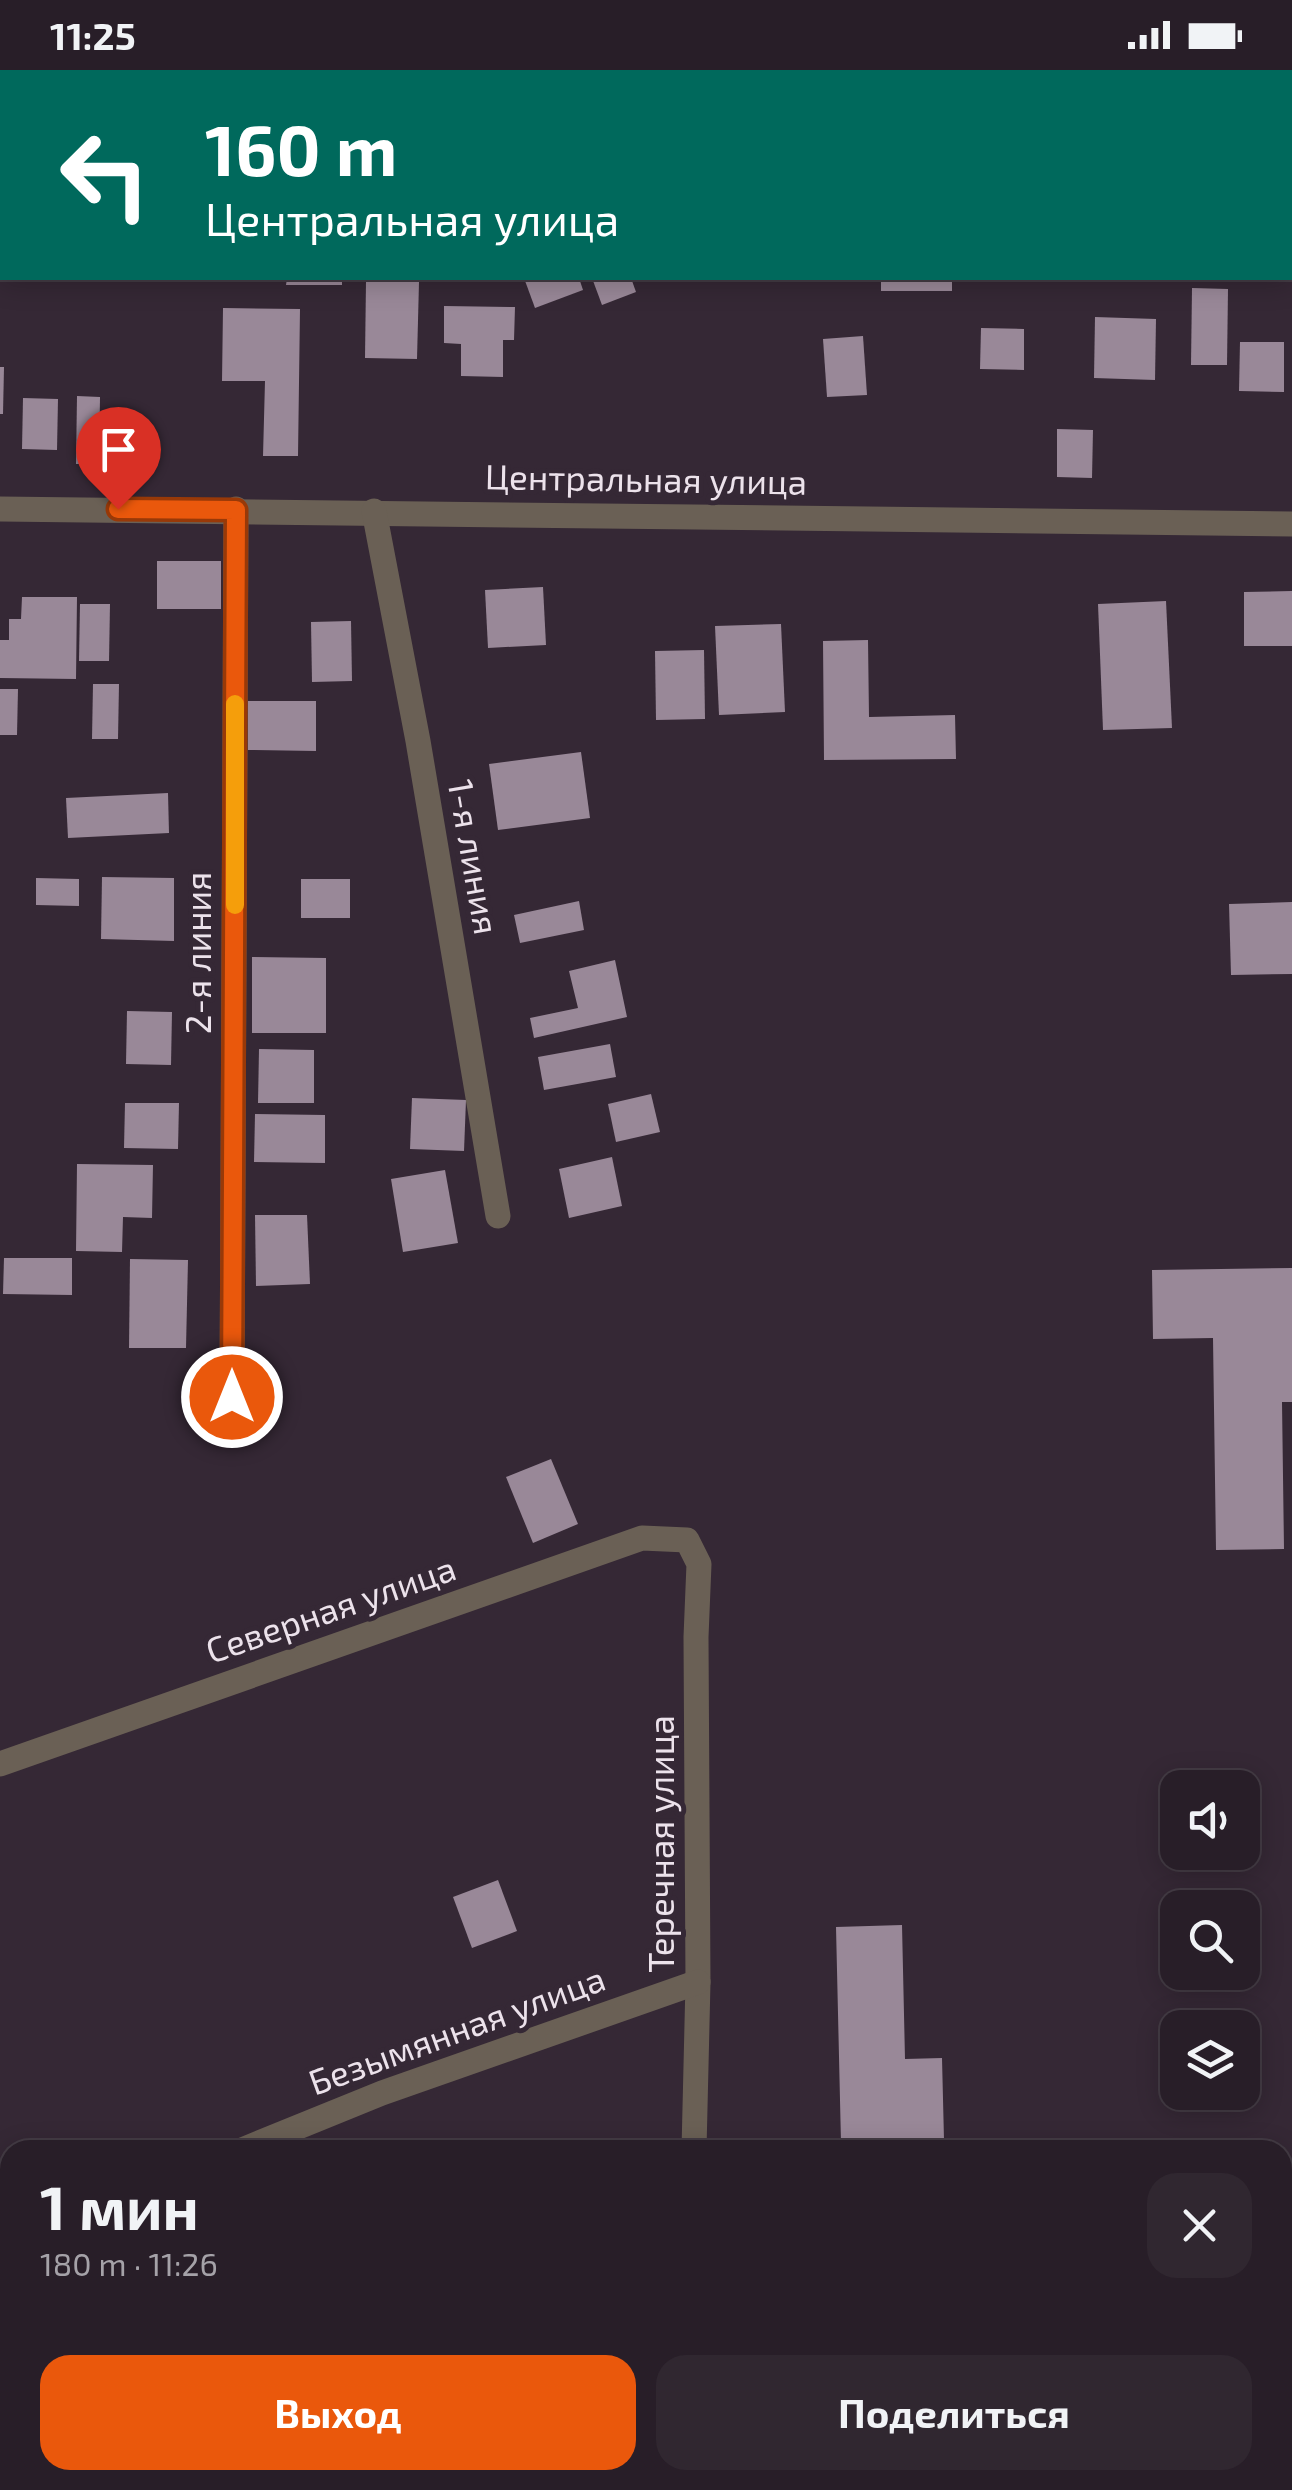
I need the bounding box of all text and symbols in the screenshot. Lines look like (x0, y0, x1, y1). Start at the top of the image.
text: 11:25 (50, 12, 136, 58)
text: 160 m (205, 106, 398, 190)
icon: left (40, 110, 170, 240)
text: Центральная улица (205, 191, 619, 245)
pin (76, 407, 161, 510)
icon: arrive (91, 422, 146, 477)
street label: Центральная улица (485, 454, 808, 503)
street label: 1-я линия (441, 776, 509, 937)
street label: 2-я линия (176, 872, 218, 1034)
position arrow (180, 1345, 284, 1449)
street label: Северная улица (200, 1546, 461, 1671)
street label: Теречная улица (639, 1715, 682, 1973)
map controls (1160, 1770, 1260, 2110)
button: sound (1160, 1770, 1260, 1870)
button: search (1160, 1890, 1260, 1990)
street label: Безымянная улица (302, 1956, 611, 2103)
button: layers (1160, 2010, 1260, 2110)
text: 1 мин (40, 2170, 199, 2242)
button: close (1147, 2173, 1252, 2278)
text: 180 m · 11:26 (40, 2244, 218, 2282)
button: Выход (40, 2355, 636, 2470)
button: Поделиться (656, 2355, 1252, 2470)

